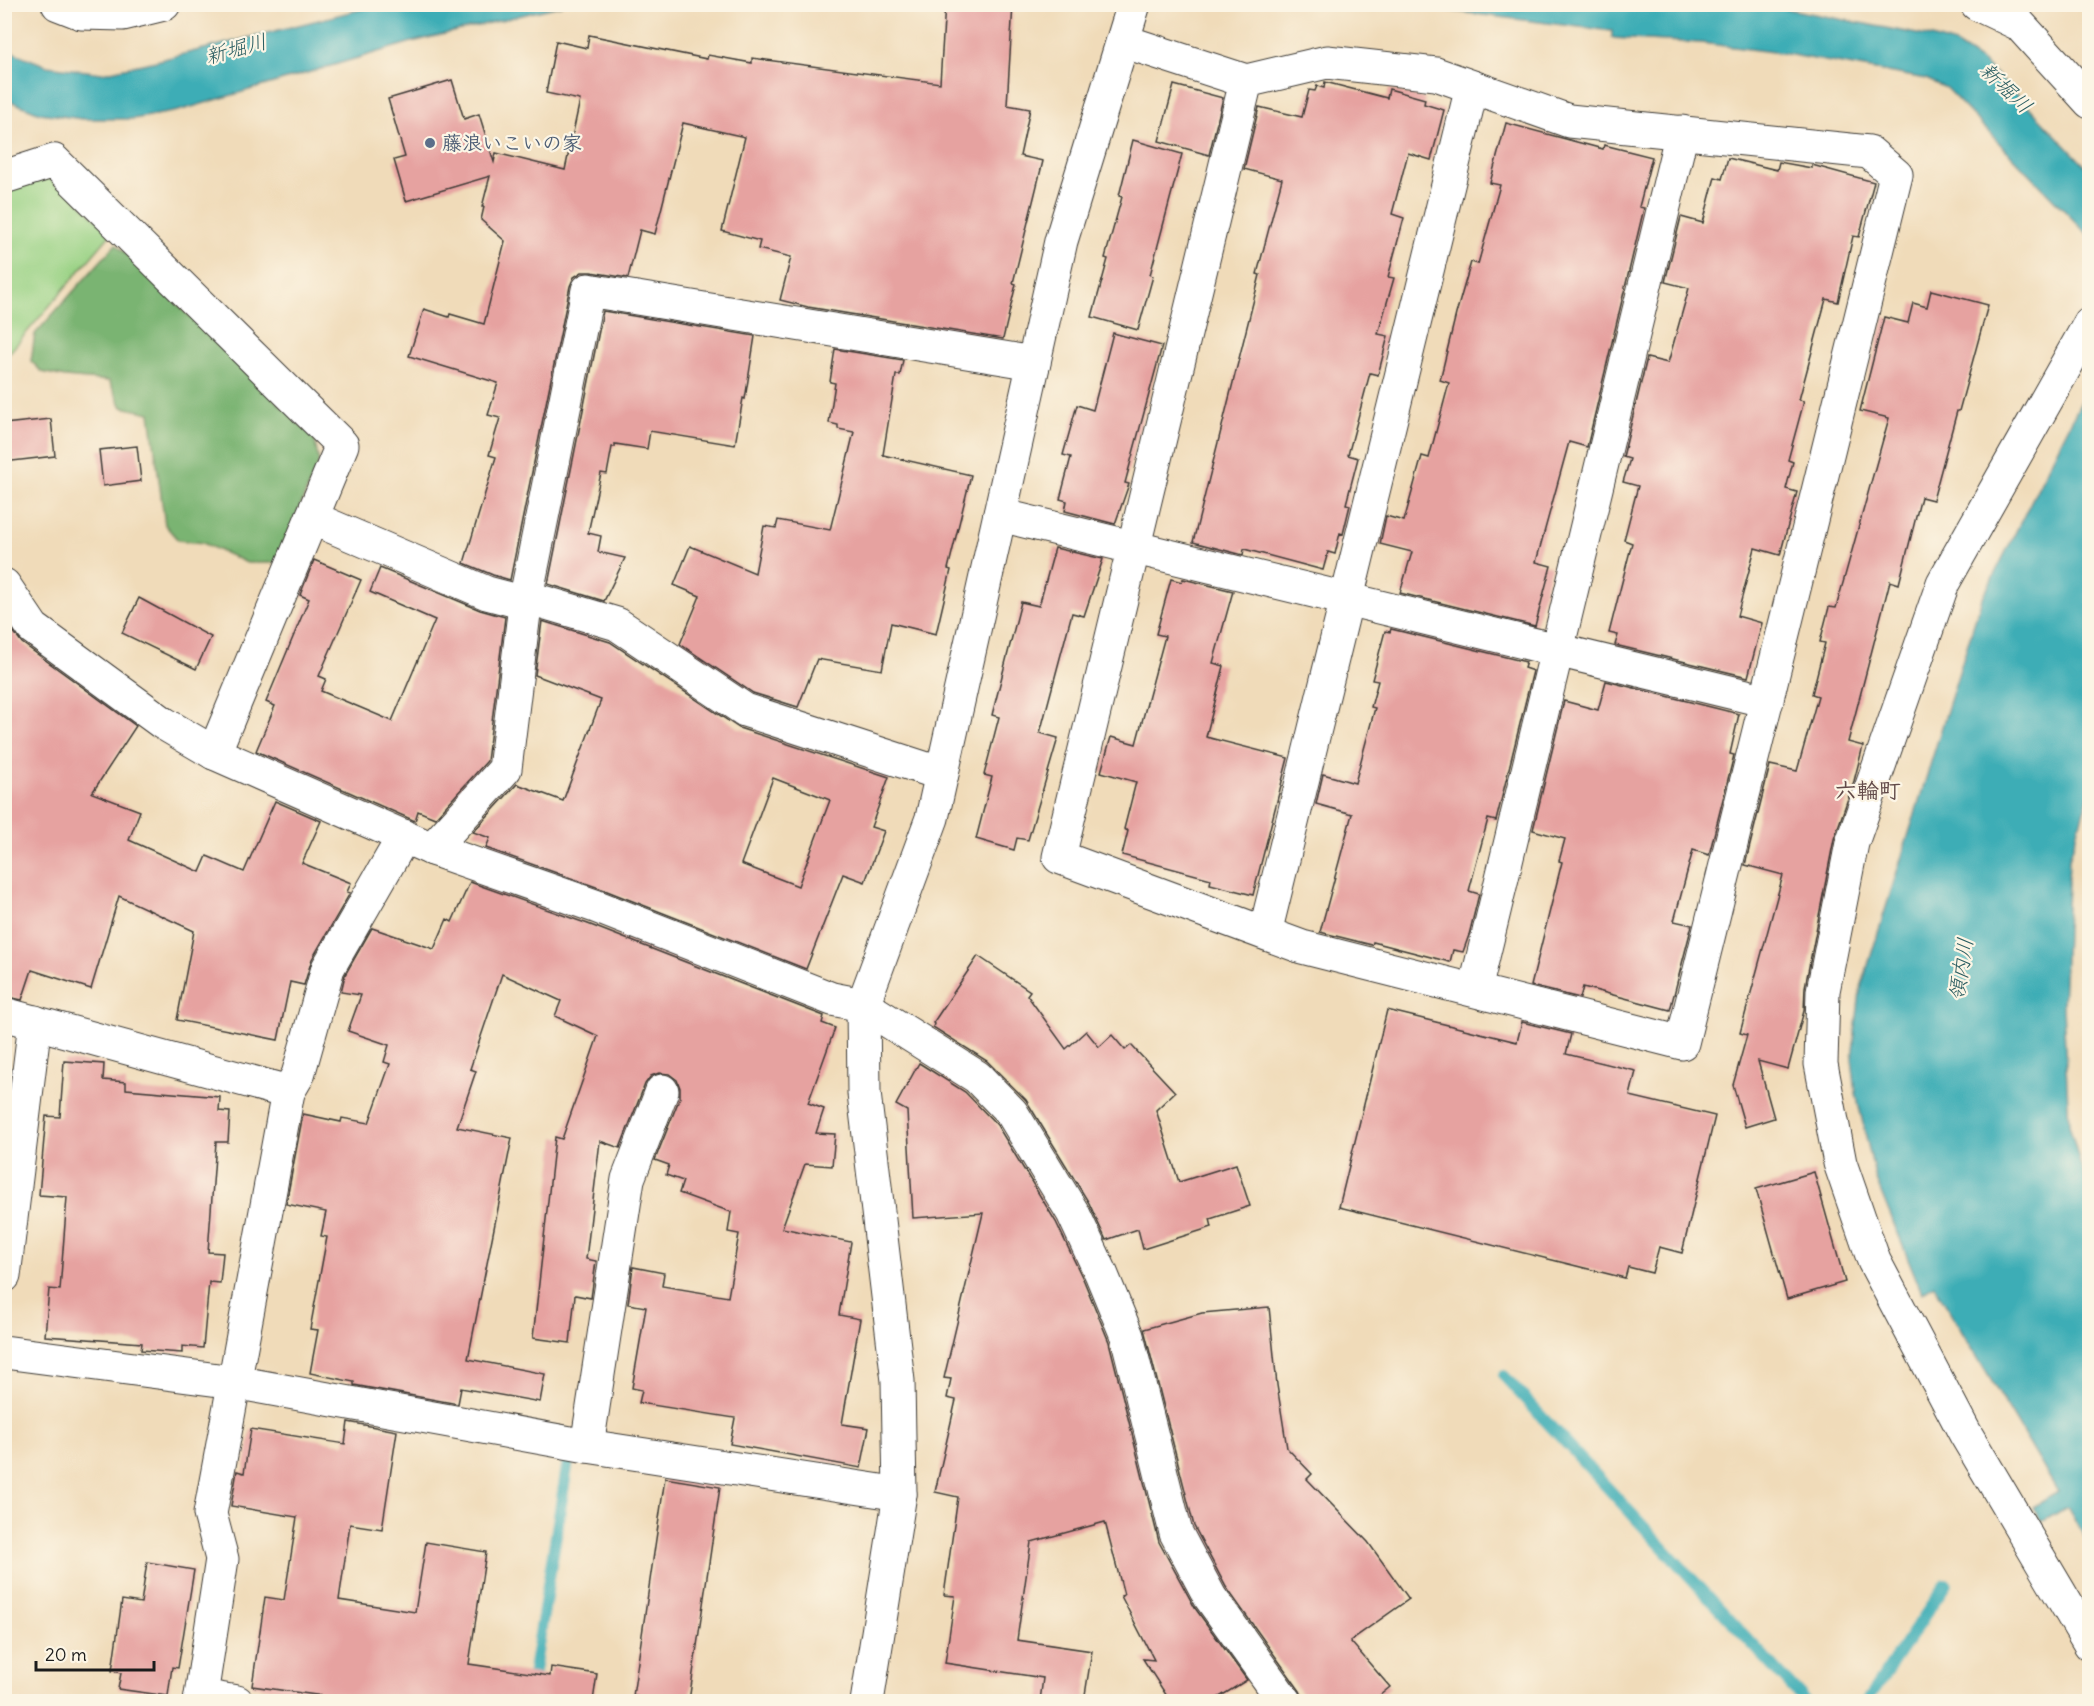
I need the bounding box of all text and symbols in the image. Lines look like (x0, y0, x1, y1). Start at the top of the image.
water label: 新堀川 (202, 27, 270, 70)
water label: 新堀川 (1974, 56, 2038, 119)
place label: 藤浪いこいの家 (442, 130, 582, 155)
marker: 藤浪いこいの家 (423, 136, 437, 150)
district label: 六輪町 (1835, 776, 1901, 804)
water label: 領内川 (1942, 936, 1979, 1002)
scale bar (36, 1634, 154, 1672)
text: 20 m (45, 1643, 87, 1666)

